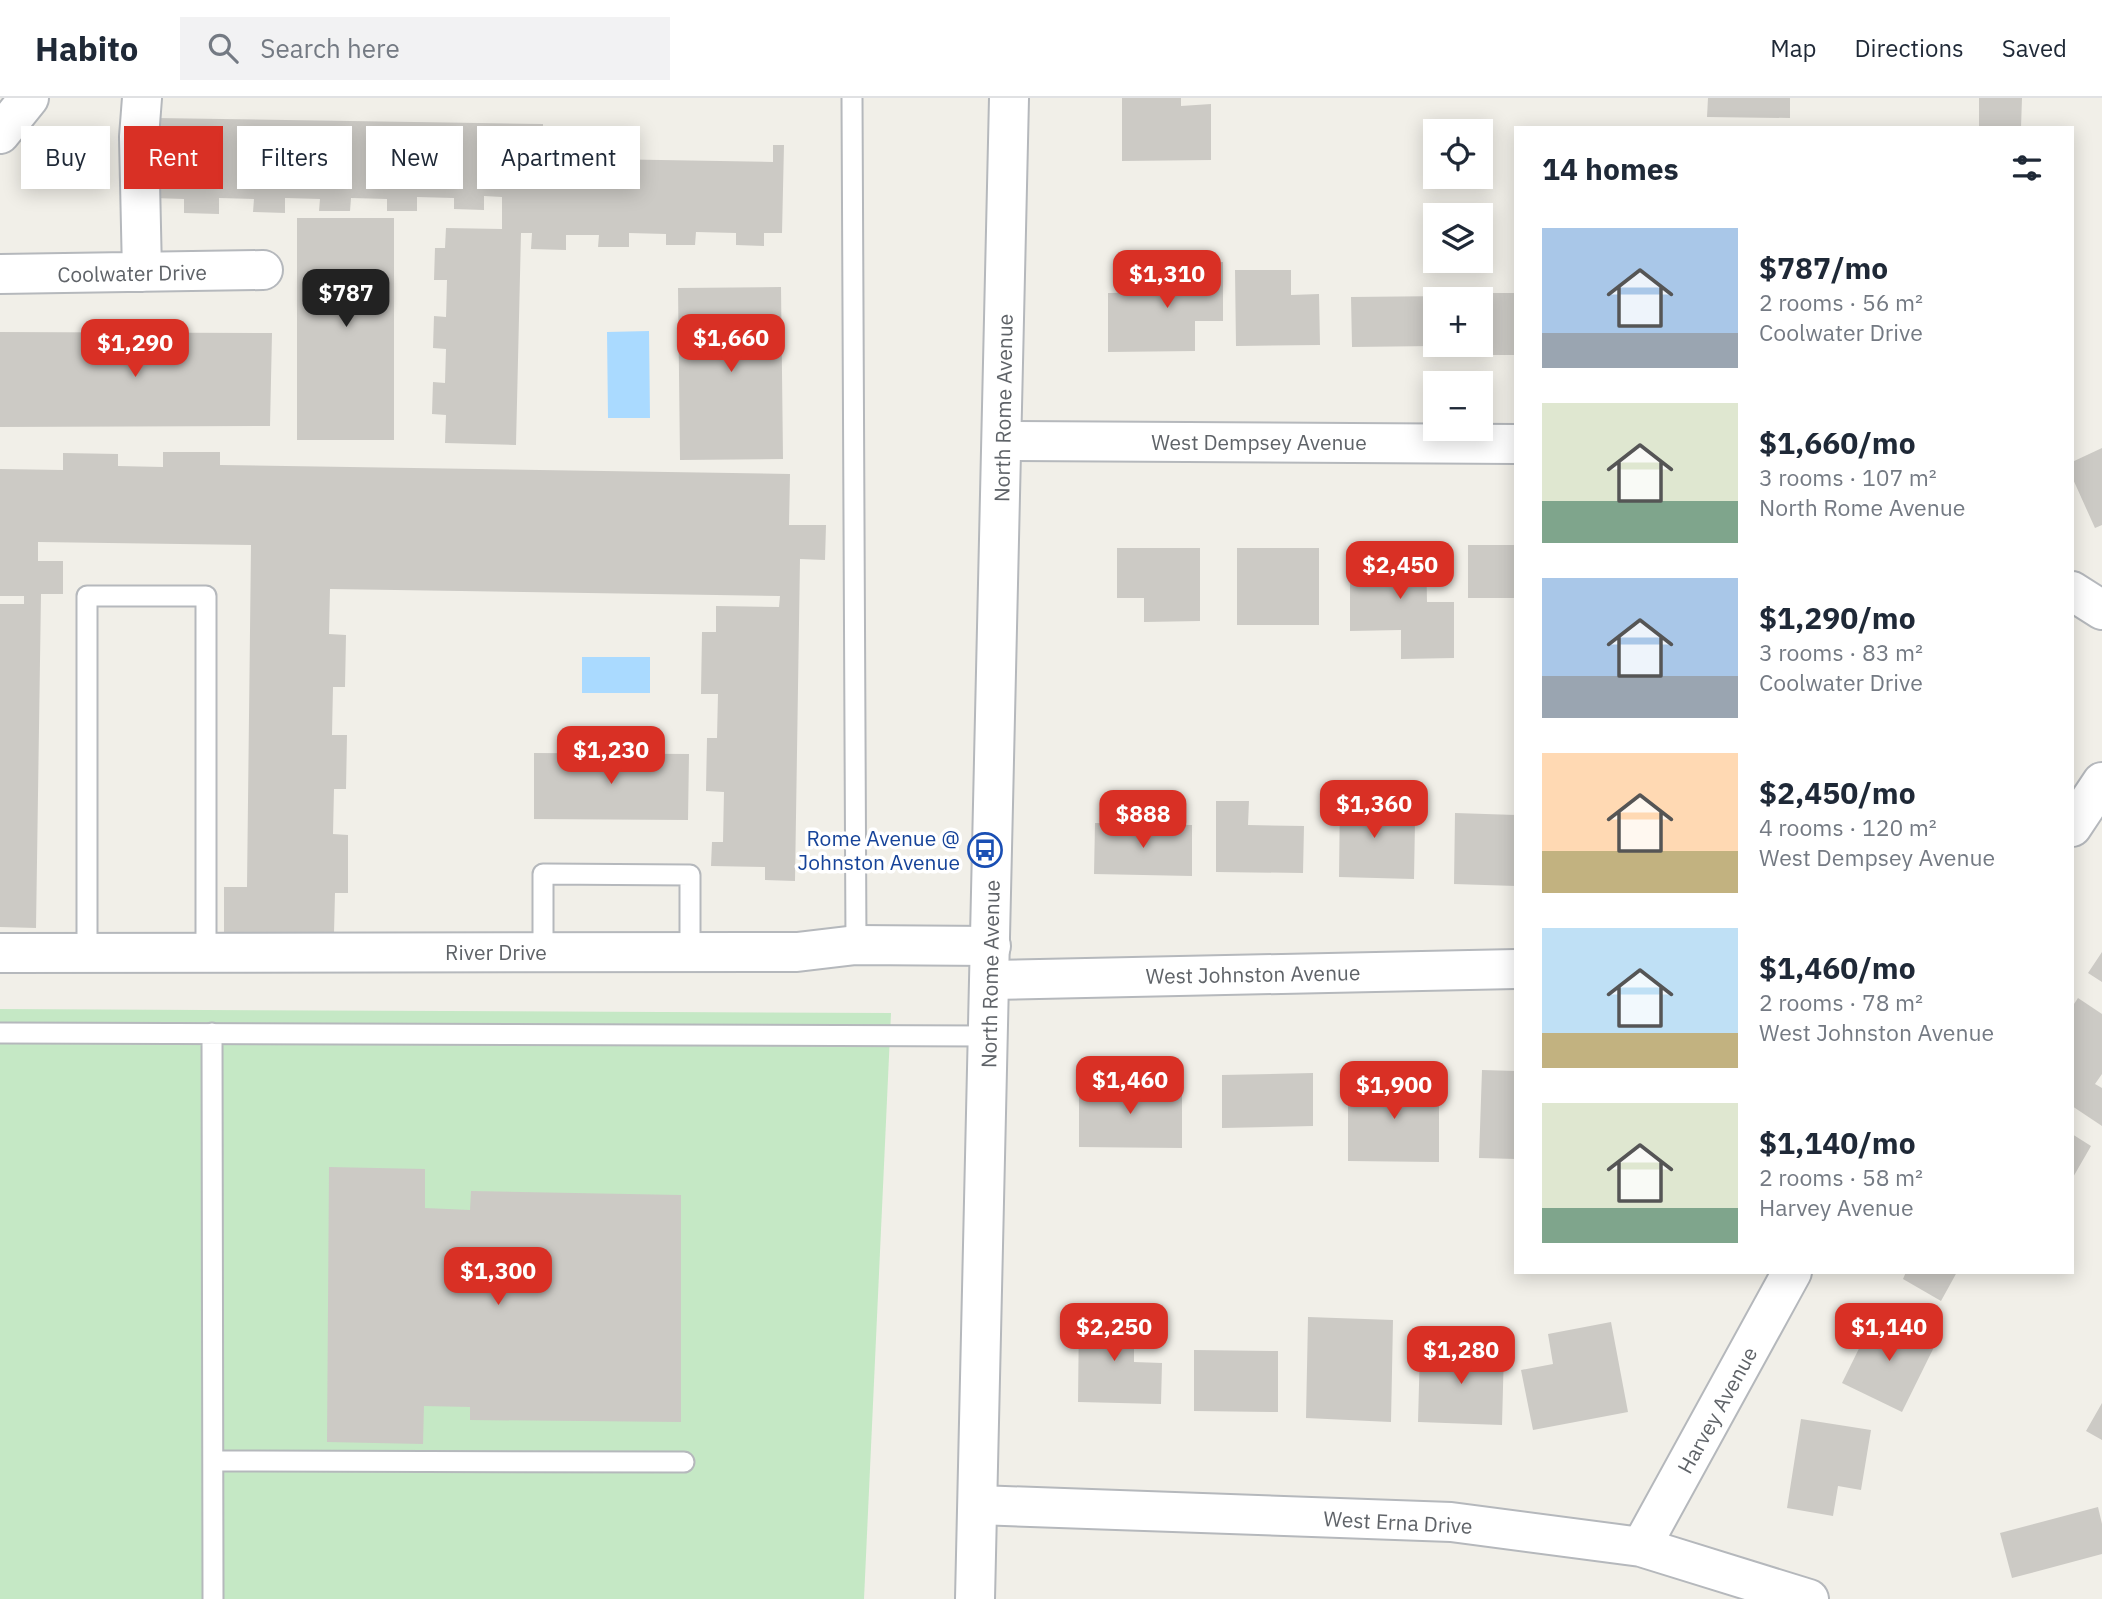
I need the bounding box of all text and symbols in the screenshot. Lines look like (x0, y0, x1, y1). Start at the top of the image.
search box (180, 17, 670, 80)
text: Habito (35, 27, 138, 70)
icon: search (204, 29, 242, 67)
text: Search here (260, 31, 400, 65)
text: Map (1770, 32, 1816, 64)
text: Directions (1854, 32, 1964, 64)
text: Saved (2002, 32, 2067, 64)
map controls (1423, 119, 1493, 441)
button: locate (1423, 119, 1493, 189)
chip: Buy (21, 126, 110, 189)
chip: Rent (124, 126, 223, 189)
chip: Filters (237, 126, 352, 189)
chip: New (366, 126, 463, 189)
chip: Apartment (477, 126, 640, 189)
text: 14 homes (1542, 149, 1679, 188)
icon: filters (2008, 149, 2046, 187)
button: layers (1423, 203, 1493, 273)
text: $787/mo (1759, 248, 1888, 287)
pin: $1,310 (1110, 250, 1224, 310)
icon: home (1598, 256, 1682, 340)
street label: Coolwater Drive (57, 258, 207, 288)
text: $1,310 (1129, 258, 1205, 288)
pin: $787 (305, 270, 387, 329)
text: $787 (318, 277, 374, 307)
button: + (1423, 287, 1493, 357)
text: 2 rooms · 56 m² (1759, 287, 1923, 317)
pin: $1,660 (674, 314, 788, 374)
street label: North Rome Avenue (987, 314, 1019, 502)
text: Coolwater Drive (1759, 317, 1923, 347)
pin: $1,290 (78, 320, 192, 379)
text: $1,660 (693, 322, 769, 352)
text: $1,290 (97, 327, 173, 357)
button: − (1423, 371, 1493, 441)
text: $1,660/mo (1759, 423, 1916, 462)
street label: West Dempsey Avenue (1151, 428, 1367, 456)
icon: home (1598, 431, 1682, 515)
text: 3 rooms · 107 m² (1759, 462, 1937, 492)
text: North Rome Avenue (1759, 492, 1965, 522)
pin: $2,450 (1343, 542, 1457, 601)
text: $2,450 (1362, 549, 1438, 579)
text: $1,290/mo (1759, 598, 1916, 637)
icon: home (1598, 606, 1682, 690)
text: 3 rooms · 83 m² (1759, 637, 1923, 667)
text: Coolwater Drive (1759, 667, 1923, 697)
pin: $1,230 (554, 726, 668, 786)
text: $1,230 (573, 734, 649, 764)
text: $2,450/mo (1759, 773, 1916, 812)
pin: $1,360 (1317, 780, 1431, 840)
icon: home (1598, 781, 1682, 865)
text: $1,360 (1336, 788, 1412, 818)
pin: $888 (1102, 790, 1184, 850)
text: $888 (1115, 798, 1171, 828)
text: 4 rooms · 120 m² (1759, 812, 1937, 842)
place label: Rome Avenue @ Johnston Avenue (798, 824, 960, 876)
bus stop icon: Rome Avenue @ Johnston Avenue (966, 831, 1004, 869)
text: West Dempsey Avenue (1759, 842, 1995, 872)
street label: North Rome Avenue (974, 880, 1006, 1068)
street label: River Drive (445, 938, 547, 966)
text: $1,460/mo (1759, 948, 1916, 987)
icon: home (1598, 956, 1682, 1040)
street label: West Johnston Avenue (1145, 958, 1361, 990)
text: 2 rooms · 78 m² (1759, 987, 1923, 1017)
text: West Johnston Avenue (1759, 1017, 1994, 1047)
pin: $1,460 (1073, 1056, 1187, 1116)
pin: $1,900 (1337, 1062, 1451, 1121)
text: $1,460 (1092, 1064, 1168, 1094)
text: $1,900 (1356, 1069, 1432, 1099)
text: $1,140/mo (1759, 1123, 1916, 1162)
icon: home (1598, 1131, 1682, 1215)
text: 2 rooms · 58 m² (1759, 1162, 1923, 1192)
text: Harvey Avenue (1759, 1192, 1914, 1222)
pin: $1,300 (441, 1248, 555, 1307)
text: $1,300 (460, 1255, 536, 1285)
pin: $2,250 (1057, 1304, 1171, 1363)
pin: $1,140 (1832, 1304, 1946, 1363)
text: $2,250 (1076, 1311, 1152, 1341)
text: $1,140 (1851, 1311, 1927, 1341)
pin: $1,280 (1404, 1326, 1518, 1386)
text: $1,280 (1423, 1334, 1499, 1364)
street label: Harvey Avenue (1671, 1341, 1763, 1479)
street label: West Erna Drive (1323, 1504, 1473, 1540)

